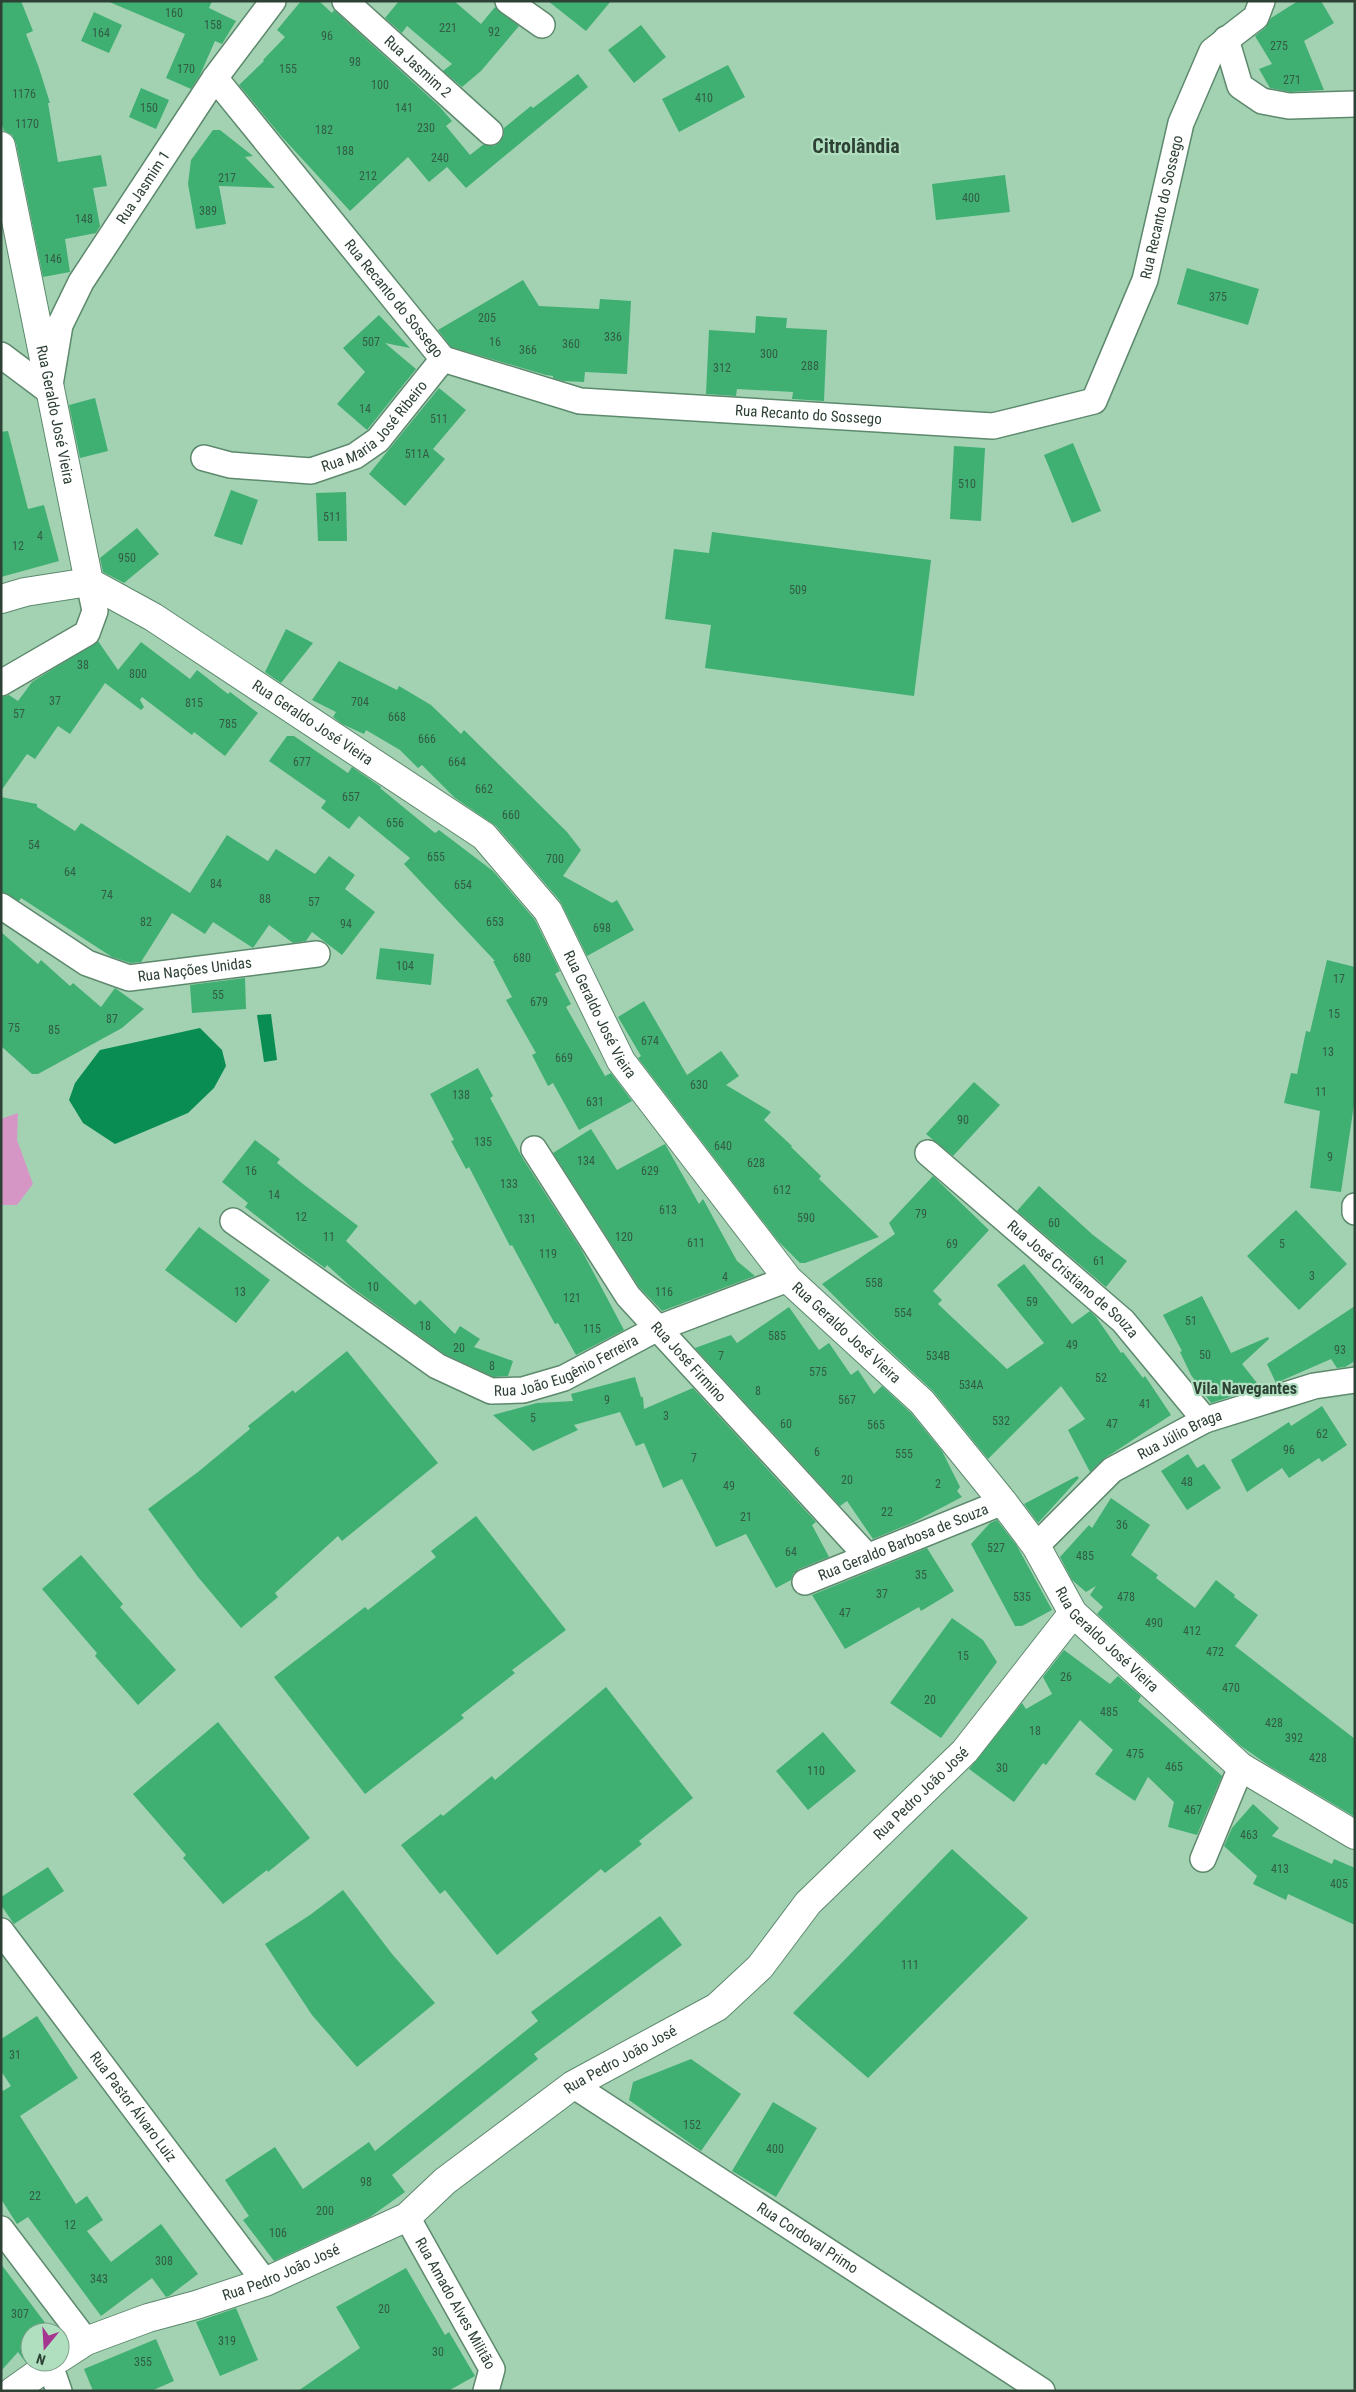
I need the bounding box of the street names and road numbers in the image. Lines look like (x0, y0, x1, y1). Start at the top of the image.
street label: Rua Jasmim 2 (380, 32, 455, 102)
street label: Rua Recanto do Sossego (1137, 134, 1187, 281)
street label: Rua Jasmim 1 (113, 147, 174, 227)
street label: Rua Recanto do Sossego (341, 236, 447, 361)
street label: Rua Geraldo José Vieira (32, 344, 78, 486)
street label: Rua Maria José Ribeiro (319, 377, 431, 476)
street label: Rua Recanto do Sossego (735, 401, 882, 428)
street label: Rua Geraldo José Vieira (249, 676, 376, 769)
street label: Rua Geraldo José Vieira (560, 948, 640, 1082)
street label: Rua Nações Unidas (137, 953, 253, 986)
street label: Rua José Cristiano de Souza (1004, 1216, 1142, 1341)
street label: Rua Geraldo José Vieira (788, 1278, 905, 1387)
street label: Rua José Firmino (647, 1318, 730, 1406)
street label: Rua João Eugênio Ferreira (494, 1331, 641, 1400)
street label: Rua Júlio Braga (1134, 1406, 1224, 1464)
street label: Rua Geraldo Barbosa de Souza (816, 1500, 991, 1585)
street label: Rua Geraldo José Vieira (1051, 1584, 1162, 1696)
street label: Rua Pedro João José (870, 1743, 972, 1844)
street label: Rua Pedro João José (560, 2022, 680, 2098)
street label: Rua Pastor Álvaro Luiz (86, 2048, 180, 2165)
street label: Rua Cordoval Primo (754, 2199, 861, 2277)
street label: Rua Amado Alves Militão (411, 2234, 499, 2372)
street label: Rua Pedro João José (220, 2240, 343, 2305)

